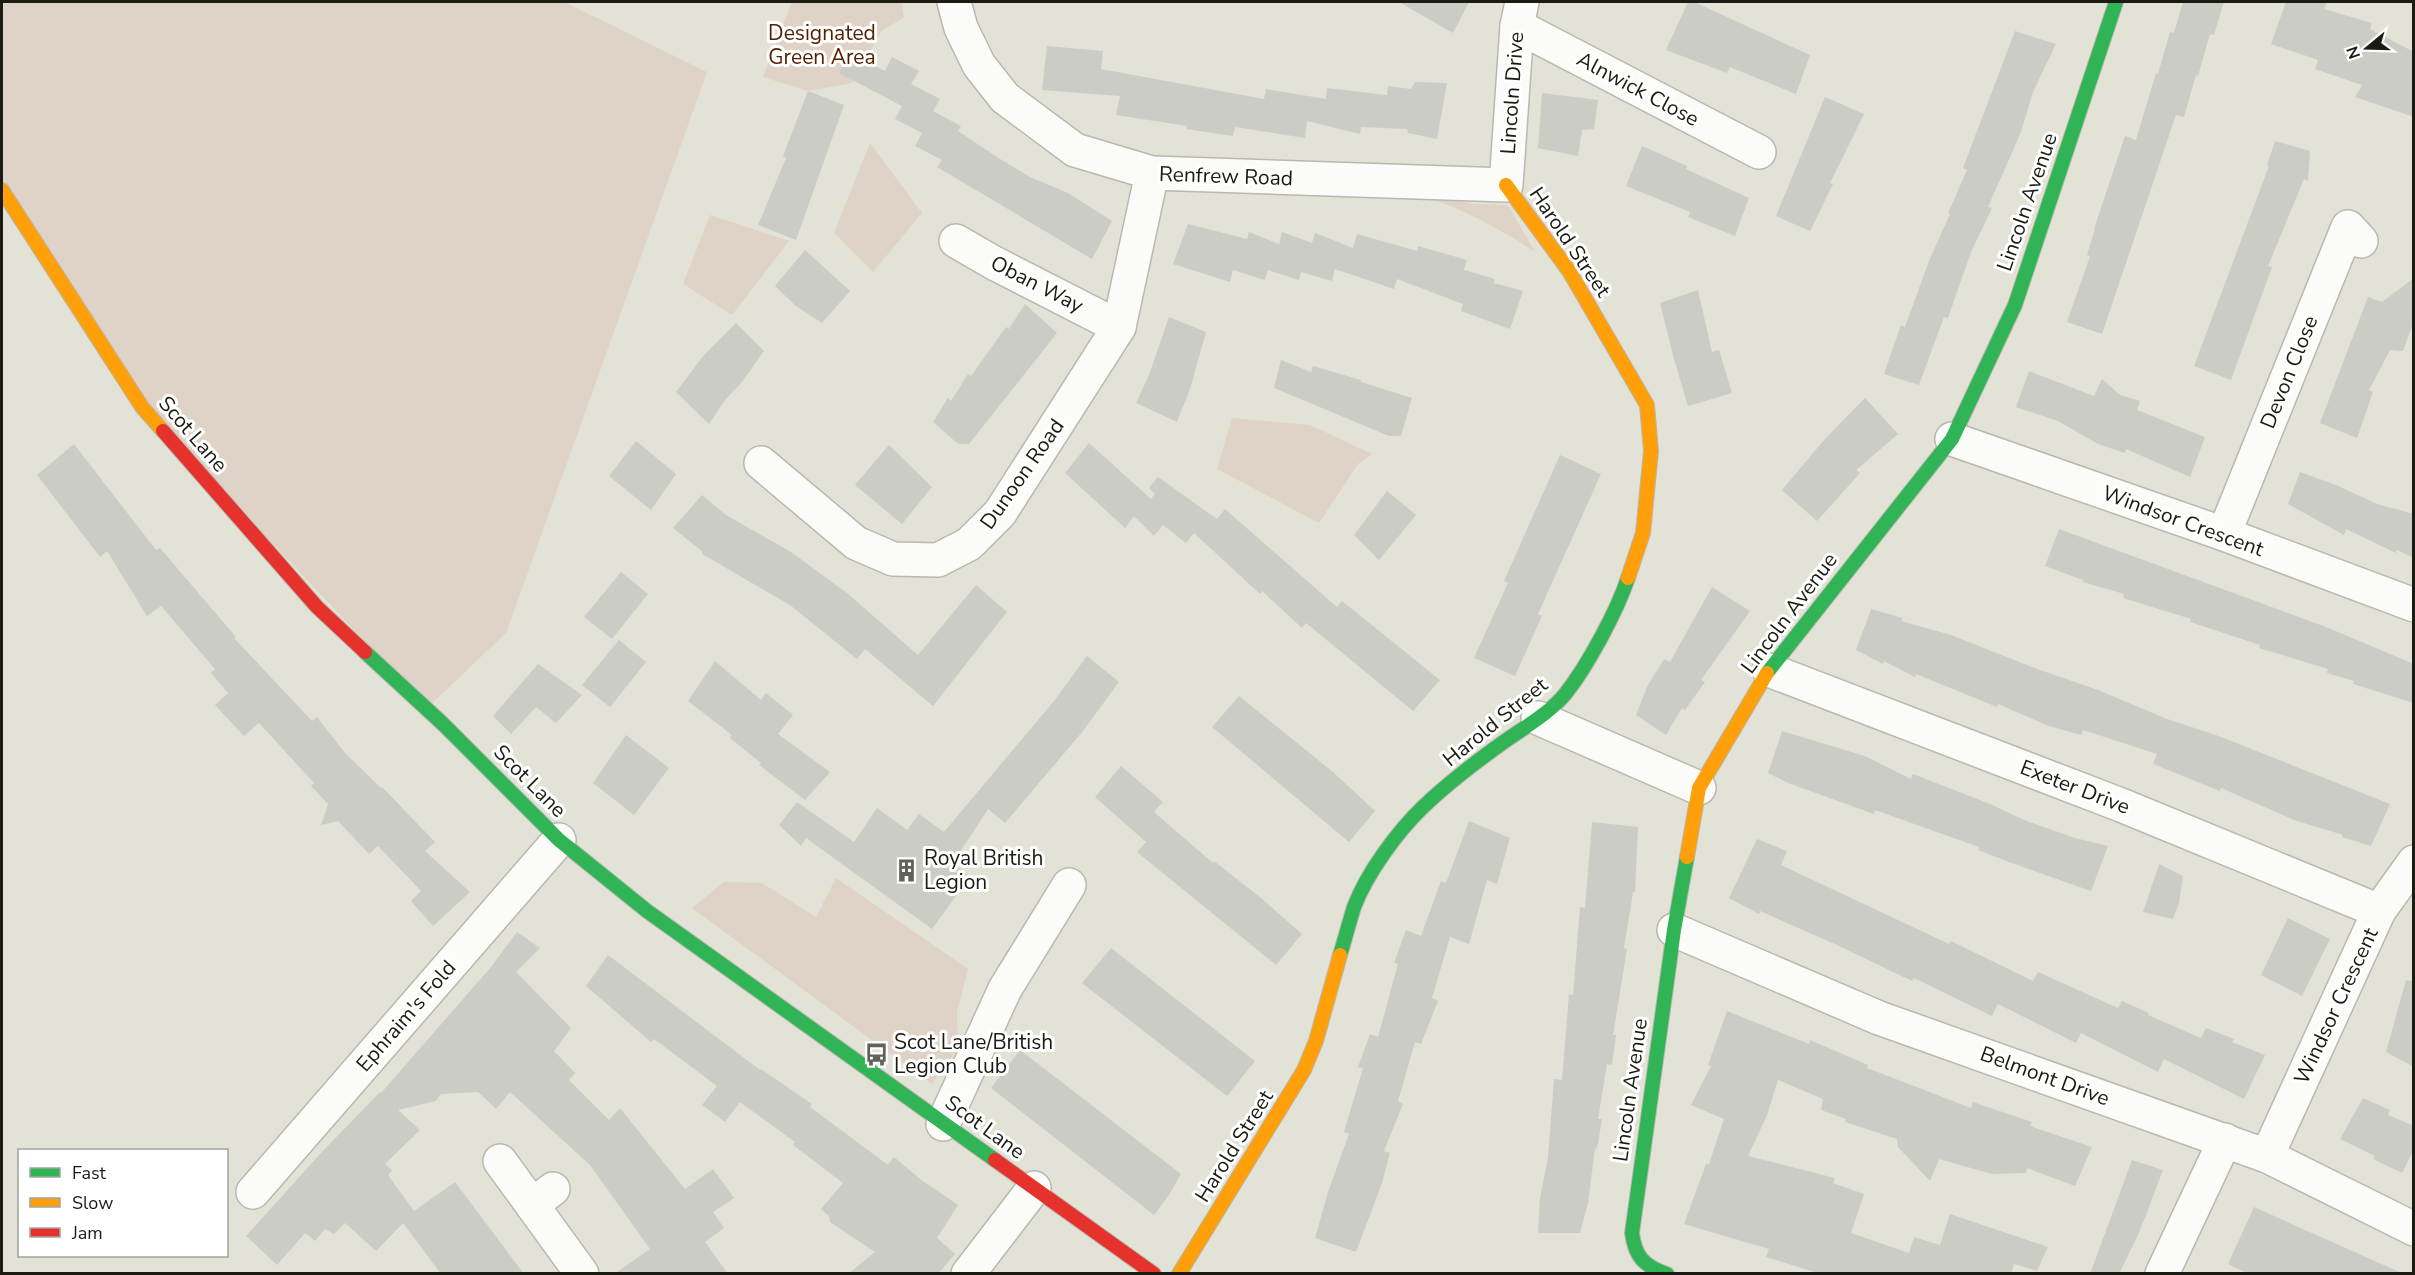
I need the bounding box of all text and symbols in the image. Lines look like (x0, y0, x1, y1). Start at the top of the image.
north arrow (2337, 18, 2397, 78)
park label: Designated Green Area (768, 19, 876, 71)
street label: Lincoln Drive (1494, 31, 1530, 155)
text: N (2341, 43, 2366, 62)
street label: Alnwick Close (1572, 45, 1704, 133)
street label: Lincoln Avenue (1990, 129, 2064, 275)
street label: Renfrew Road (1158, 160, 1294, 192)
street label: Harold Street (1523, 181, 1618, 303)
street label: Oban Way (986, 249, 1088, 319)
street label: Devon Close (2254, 311, 2324, 433)
street label: Scot Lane (152, 390, 234, 478)
street label: Dunoon Road (974, 413, 1070, 535)
street label: Windsor Crescent (2099, 479, 2268, 563)
street label: Lincoln Avenue (1734, 547, 1844, 679)
street label: Harold Street (1437, 671, 1554, 773)
street label: Scot Lane (487, 738, 573, 824)
street label: Exeter Drive (2016, 753, 2134, 821)
place label: Royal British Legion (924, 844, 1044, 896)
building icon: Royal British Legion (893, 857, 919, 883)
street label: Windsor Crescent (2287, 923, 2385, 1089)
street label: Ephraim's Fold (350, 954, 462, 1078)
street label: Lincoln Avenue (1606, 1017, 1654, 1163)
place label: Scot Lane/British Legion Club (894, 1028, 1053, 1080)
street label: Belmont Drive (1976, 1040, 2114, 1112)
bus stop icon: Scot Lane/British Legion Club (863, 1041, 889, 1067)
street label: Harold Street (1188, 1084, 1280, 1207)
street label: Scot Lane (939, 1089, 1031, 1165)
legend (18, 1149, 228, 1257)
text: Fast (72, 1161, 107, 1185)
text: Slow (72, 1191, 113, 1215)
text: Jam (71, 1221, 103, 1245)

